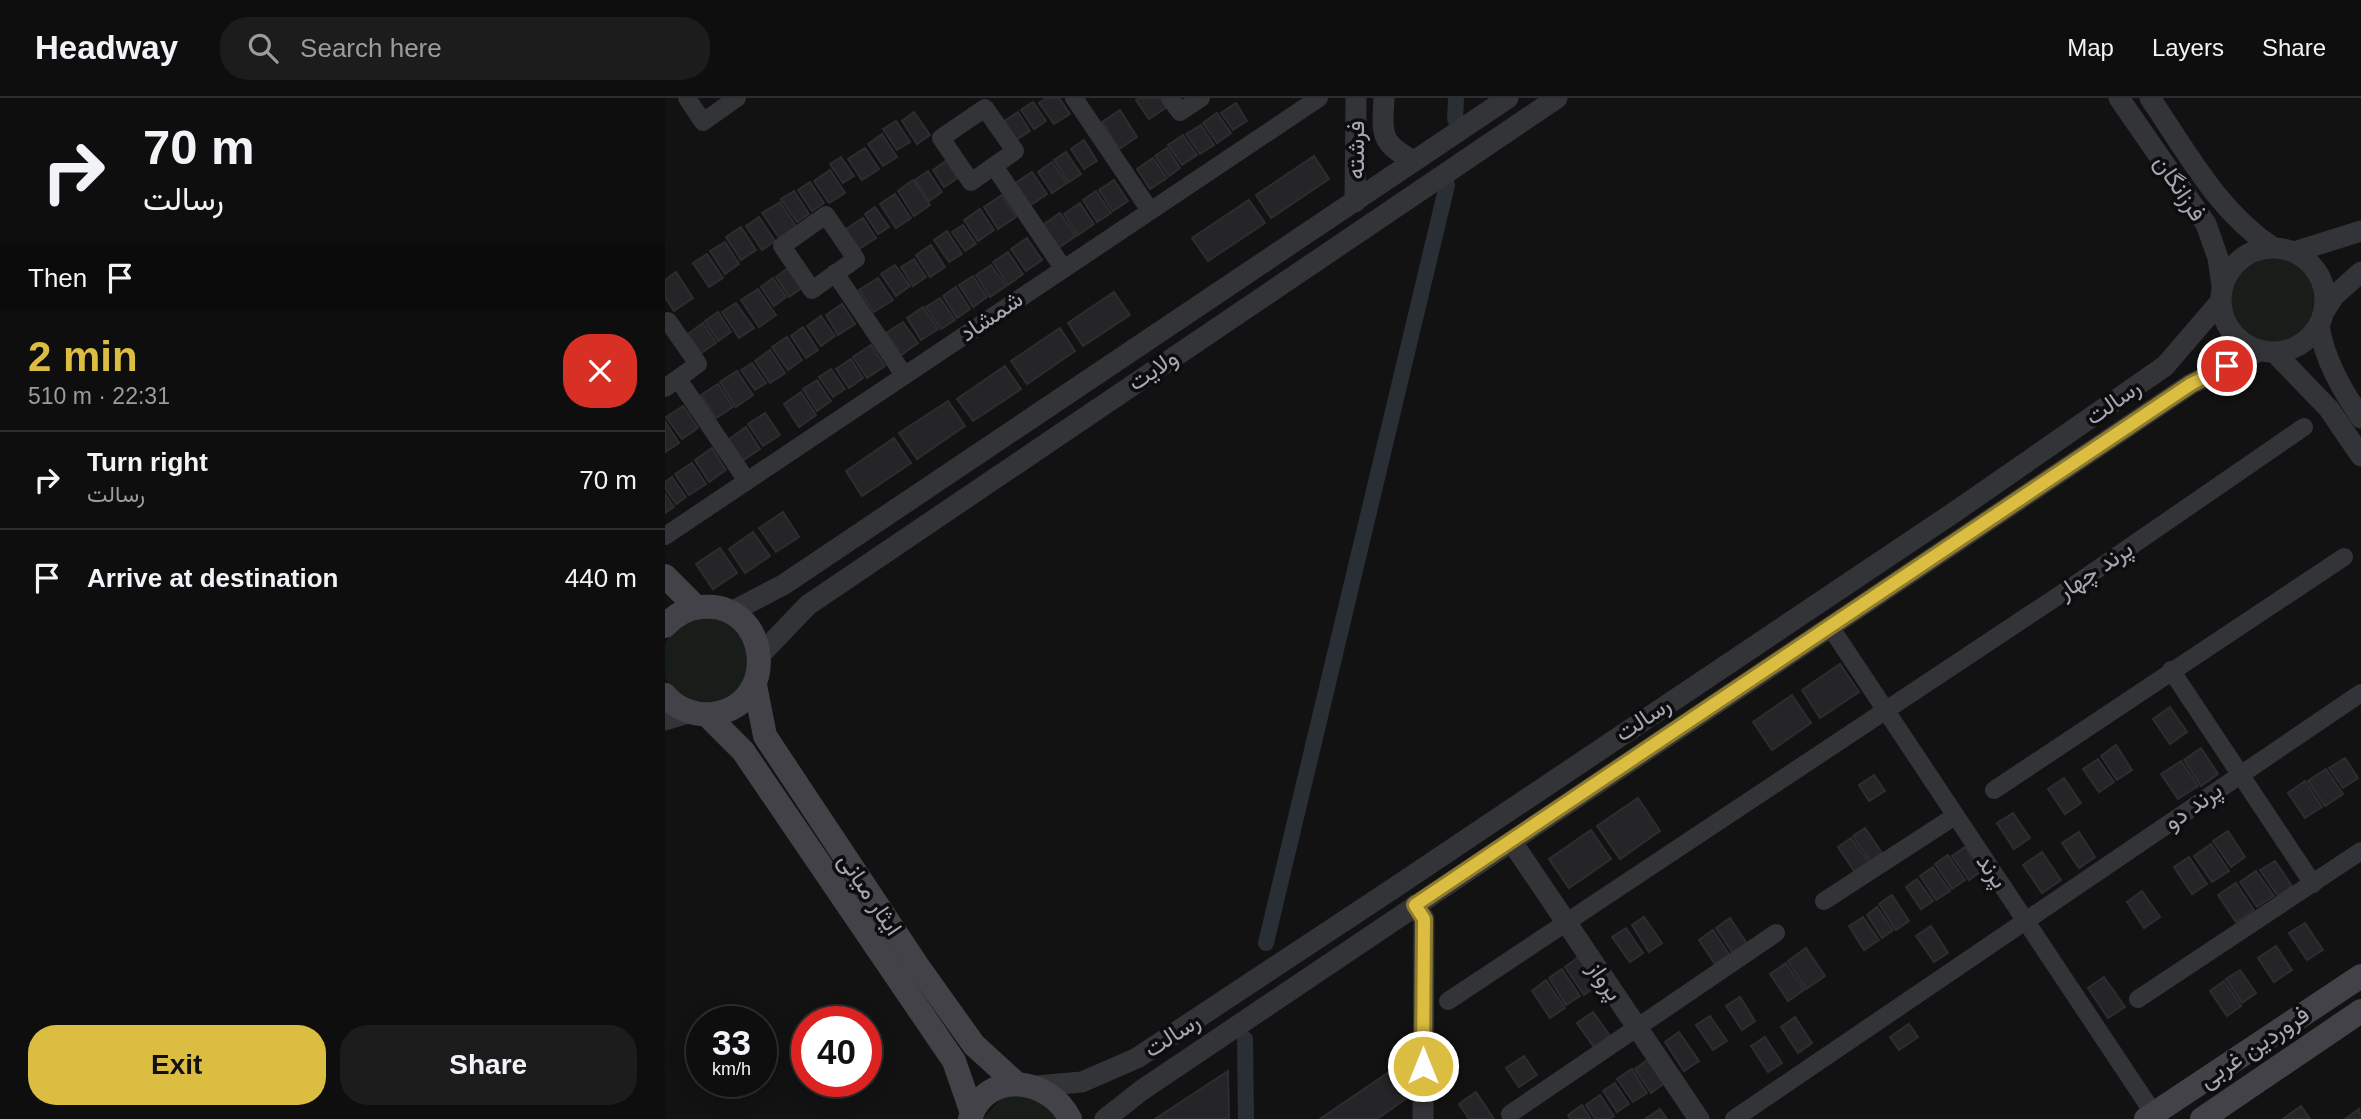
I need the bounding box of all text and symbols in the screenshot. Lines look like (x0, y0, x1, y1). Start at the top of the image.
search box (220, 17, 710, 80)
text: Headway (35, 29, 178, 66)
icon: search (244, 29, 282, 67)
text: Search here (300, 33, 442, 63)
text: Map (2067, 34, 2114, 61)
text: Layers (2152, 34, 2224, 61)
text: Share (2262, 34, 2326, 61)
text: 70 m (143, 120, 255, 174)
street label: فرشته (1342, 121, 1371, 179)
icon: right (28, 126, 119, 217)
street label: فرزانگان (2147, 150, 2212, 227)
text: رسالت (143, 181, 224, 217)
icon: arrive (101, 259, 139, 297)
text: Then (28, 263, 87, 293)
street label: شمشاد (954, 285, 1028, 347)
text: 2 min (28, 333, 138, 380)
button: close (563, 334, 637, 408)
pin (2197, 336, 2257, 396)
street label: ولایت (1123, 343, 1184, 398)
icon: arrive (2208, 347, 2246, 385)
street label: رسالت (2080, 373, 2146, 432)
text: 510 m · 22:31 (28, 383, 170, 409)
text: Turn right (87, 447, 208, 477)
icon: right (28, 461, 66, 499)
text: 70 m (579, 465, 637, 495)
text: رسالت (87, 481, 145, 507)
street label: پرند چهار (2051, 535, 2139, 608)
icon: arrive (28, 559, 66, 597)
text: Arrive at destination (87, 563, 338, 593)
text: 440 m (565, 563, 637, 593)
street label: رسالت (1610, 690, 1677, 748)
street label: پرند دو (2159, 776, 2229, 838)
street label: ایثار میانی (831, 847, 908, 941)
street label: پرند (1969, 848, 2014, 895)
street label: پرواز (1580, 955, 1628, 1007)
street label: فروردین غربی (2194, 1000, 2315, 1095)
speed limit sign: 40 (791, 1006, 882, 1097)
street label: رسالت (1139, 1007, 1206, 1064)
text: 33 (712, 1023, 751, 1062)
button: Exit (28, 1025, 326, 1105)
button: Share (340, 1025, 637, 1105)
position arrow (1386, 1029, 1460, 1103)
text: km/h (712, 1059, 751, 1079)

